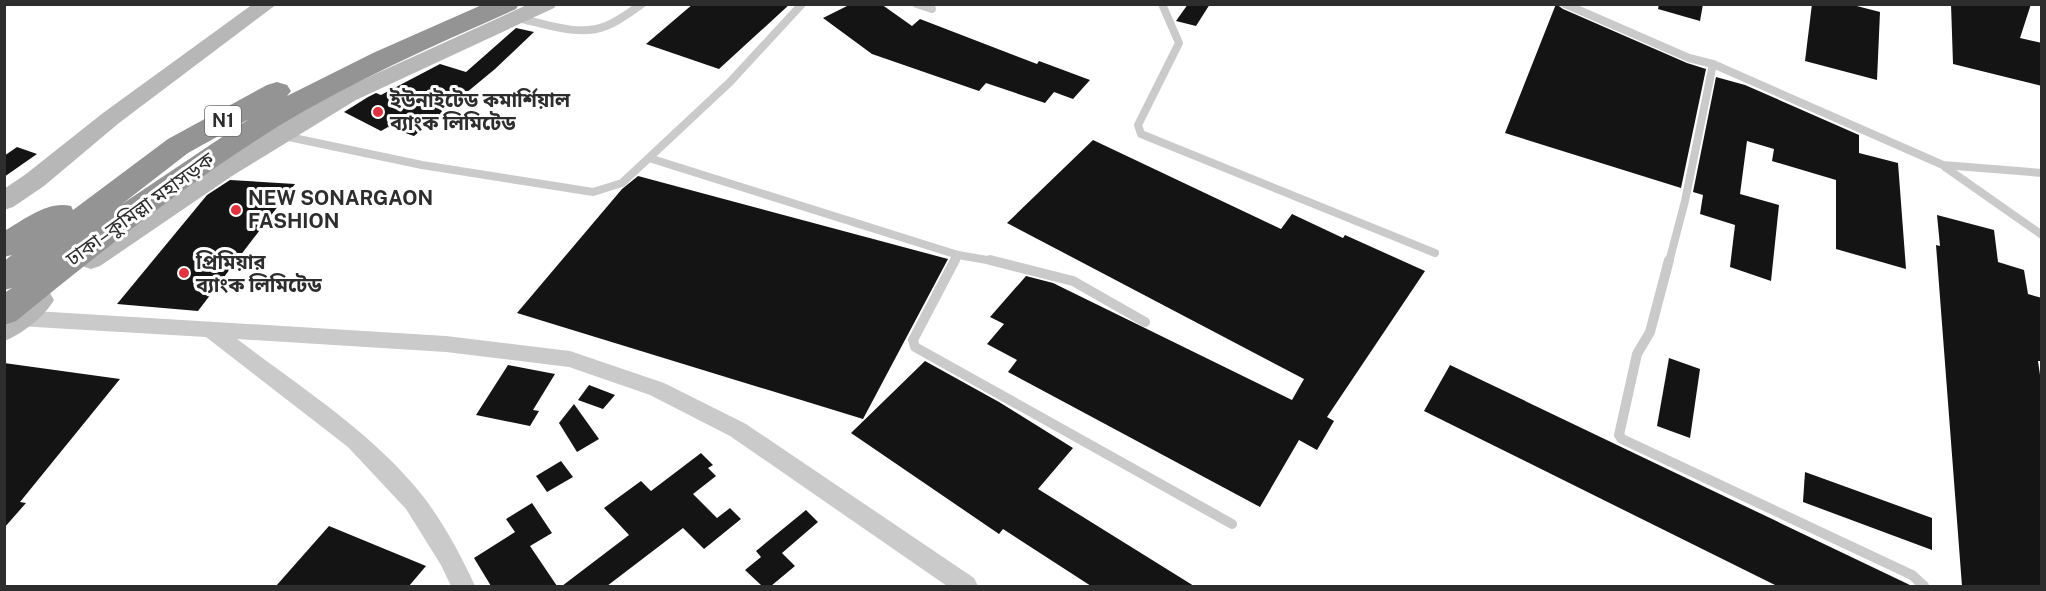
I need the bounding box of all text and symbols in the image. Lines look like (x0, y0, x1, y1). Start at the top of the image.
place label: ইউনাইটেড কমার্শিয়াল ব্যাংক লিমিটেড (389, 88, 571, 135)
marker: ইউনাইটেড কমার্শিয়াল ব্যাংক লিমিটেড (371, 105, 385, 119)
road number: N1 (205, 106, 241, 136)
street label: ঢাকা–কুমিল্লা মহাসড়ক (60, 147, 219, 271)
place label: NEW SONARGAON FASHION (248, 186, 433, 233)
marker: NEW SONARGAON FASHION (229, 203, 243, 217)
place label: প্রিমিয়ার ব্যাংক লিমিটেড (195, 250, 322, 297)
marker: প্রিমিয়ার ব্যাংক লিমিটেড (177, 266, 191, 280)

